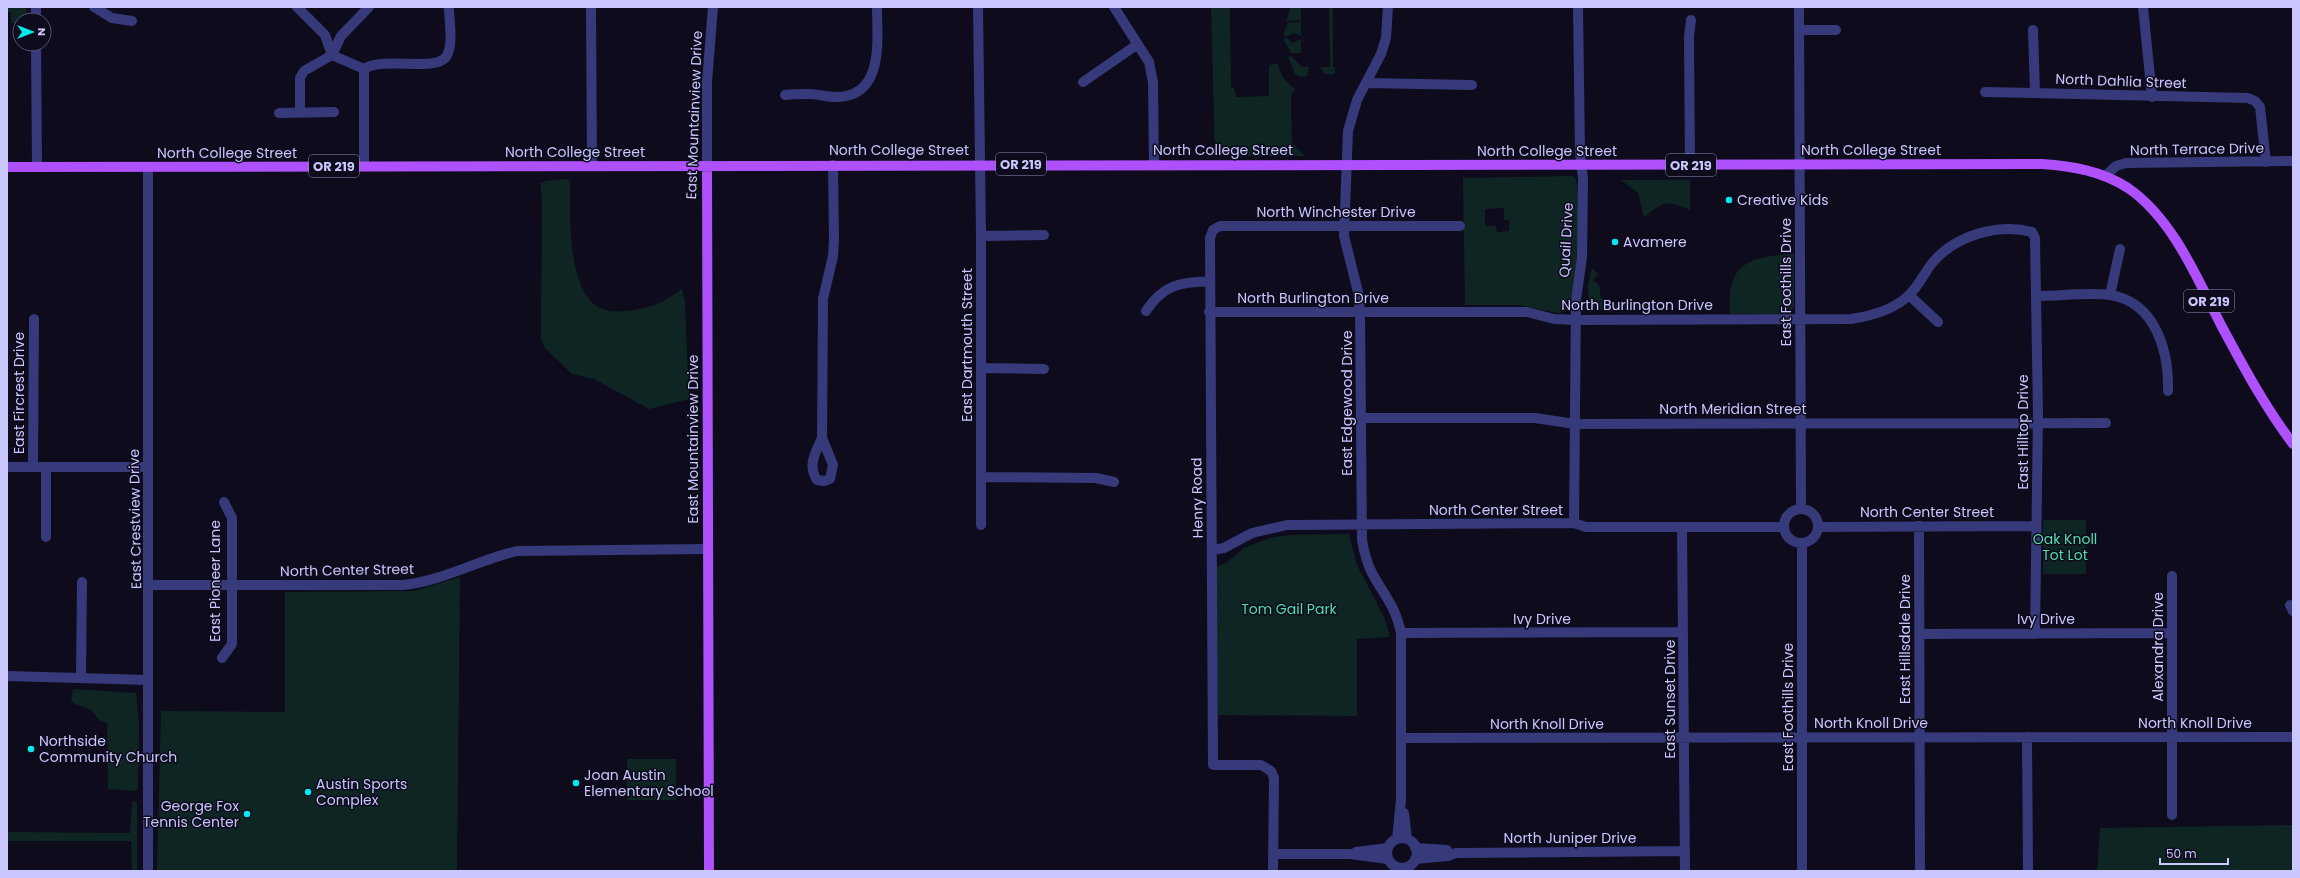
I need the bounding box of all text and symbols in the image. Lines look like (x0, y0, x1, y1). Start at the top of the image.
north arrow (12, 12, 52, 52)
text: N (34, 28, 50, 36)
street label: East Mountainview Drive (681, 30, 707, 200)
street label: North Dahlia Street (2055, 69, 2187, 93)
street label: North Terrace Drive (2130, 138, 2264, 160)
street label: North College Street (829, 140, 969, 160)
street label: North College Street (1153, 140, 1293, 160)
street label: North College Street (1801, 140, 1941, 160)
street label: North College Street (1477, 141, 1617, 161)
street label: North College Street (505, 142, 645, 162)
street label: North College Street (157, 143, 297, 163)
road number: OR 219 (996, 153, 1046, 175)
road number: OR 219 (1666, 154, 1716, 176)
road number: OR 219 (309, 155, 359, 177)
place label: Creative Kids (1737, 190, 1829, 210)
marker: Creative Kids (1724, 195, 1734, 205)
street label: North Winchester Drive (1256, 202, 1416, 222)
street label: Quail Drive (1554, 202, 1578, 278)
street label: East Foothills Drive (1776, 218, 1796, 346)
place label: Avamere (1623, 232, 1687, 252)
marker: Avamere (1610, 237, 1620, 247)
street label: East Dartmouth Street (957, 268, 977, 422)
street label: North Burlington Drive (1237, 288, 1389, 308)
road number: OR 219 (2184, 290, 2234, 312)
street label: North Burlington Drive (1561, 295, 1713, 315)
street label: East Edgewood Drive (1337, 330, 1357, 476)
street label: East Fircrest Drive (9, 332, 29, 454)
street label: East Mountainview Drive (683, 354, 703, 523)
street label: East Hilltop Drive (2013, 374, 2033, 490)
street label: North Meridian Street (1659, 399, 1807, 419)
street label: East Crestview Drive (124, 448, 146, 589)
street label: Henry Road (1186, 458, 1208, 538)
street label: North Center Street (1429, 500, 1563, 520)
street label: North Center Street (1860, 502, 1994, 522)
street label: East Pioneer Lane (205, 520, 225, 642)
park label: Oak Knoll Tot Lot (2033, 529, 2097, 565)
street label: North Center Street (280, 559, 414, 581)
street label: East Hillsdale Drive (1895, 574, 1915, 704)
street label: Alexandra Drive (2148, 592, 2168, 702)
park label: Tom Gail Park (1241, 599, 1338, 619)
street label: Ivy Drive (1513, 609, 1571, 629)
street label: Ivy Drive (2017, 609, 2075, 629)
street label: East Sunset Drive (1660, 639, 1680, 758)
street label: East Foothills Drive (1778, 643, 1798, 771)
street label: North Knoll Drive (1814, 713, 1928, 733)
street label: North Knoll Drive (2138, 713, 2252, 733)
street label: North Knoll Drive (1490, 714, 1604, 734)
place label: Northside Community Church (39, 731, 177, 767)
marker: Northside Community Church (26, 744, 36, 754)
place label: Joan Austin Elementary School (584, 765, 714, 801)
place label: Austin Sports Complex (316, 774, 407, 810)
marker: Joan Austin Elementary School (571, 778, 581, 788)
marker: Austin Sports Complex (303, 787, 313, 797)
place label: George Fox Tennis Center (143, 796, 239, 832)
marker: George Fox Tennis Center (242, 809, 252, 819)
street label: North Juniper Drive (1504, 828, 1637, 848)
scale bar (2160, 840, 2228, 866)
text: 50 m (2166, 845, 2197, 862)

